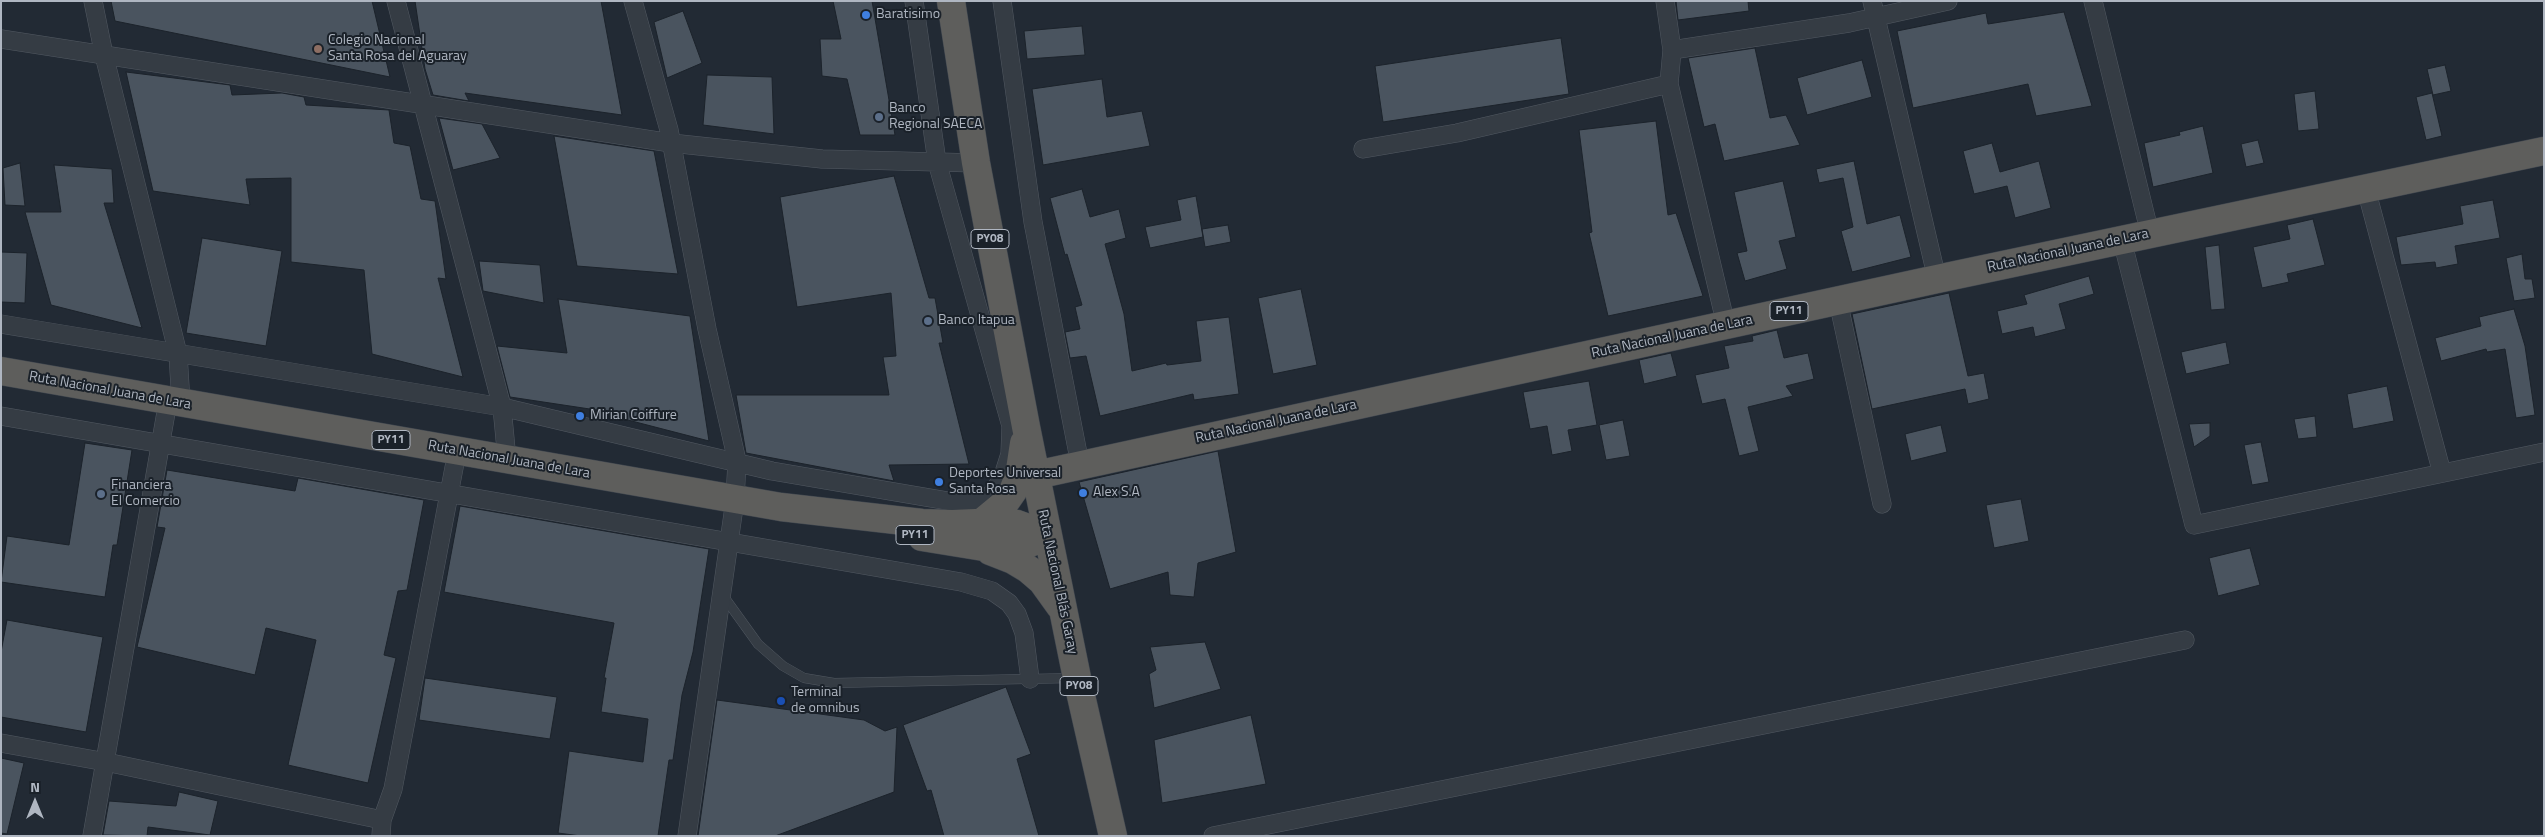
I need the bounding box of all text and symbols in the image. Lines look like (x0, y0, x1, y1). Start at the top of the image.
place label: Baratisimo (876, 7, 940, 23)
marker: Baratisimo (860, 9, 872, 21)
place label: Colegio Nacional Santa Rosa del Aguaray (328, 33, 467, 65)
marker: Colegio Nacional Santa Rosa del Aguaray (312, 43, 324, 55)
place label: Banco Regional SAECA (889, 101, 982, 134)
marker: Banco Regional SAECA (873, 111, 885, 123)
street label: Ruta Nacional Juana de Lara (1986, 226, 2150, 276)
road number: PY08 (971, 230, 1009, 248)
road number: PY11 (1770, 302, 1808, 321)
street label: Ruta Nacional Juana de Lara (1590, 312, 1754, 362)
place label: Banco Itapua (938, 313, 1015, 329)
marker: Banco Itapua (922, 315, 934, 327)
street label: Ruta Nacional Juana de Lara (28, 368, 192, 414)
street label: Ruta Nacional Juana de Lara (1194, 397, 1358, 447)
place label: Mirian Coiffure (590, 408, 677, 424)
marker: Mirian Coiffure (574, 410, 586, 422)
road number: PY11 (372, 430, 410, 450)
street label: Ruta Nacional Juana de Lara (427, 437, 591, 483)
place label: Deportes Universal Santa Rosa (949, 466, 1061, 498)
marker: Deportes Universal Santa Rosa (933, 476, 945, 488)
place label: Financiera El Comercio (111, 478, 180, 511)
place label: Alex S.A (1093, 485, 1140, 501)
marker: Alex S.A (1077, 487, 1089, 499)
marker: Financiera El Comercio (95, 488, 107, 500)
street label: Ruta Nacional Blás Garay (1033, 508, 1081, 656)
road number: PY11 (896, 526, 934, 544)
road number: PY08 (1060, 676, 1098, 696)
place label: Terminal de omnibus (791, 685, 860, 718)
marker: Terminal de omnibus (775, 695, 787, 707)
text: N (30, 776, 40, 797)
north arrow (10, 777, 60, 827)

